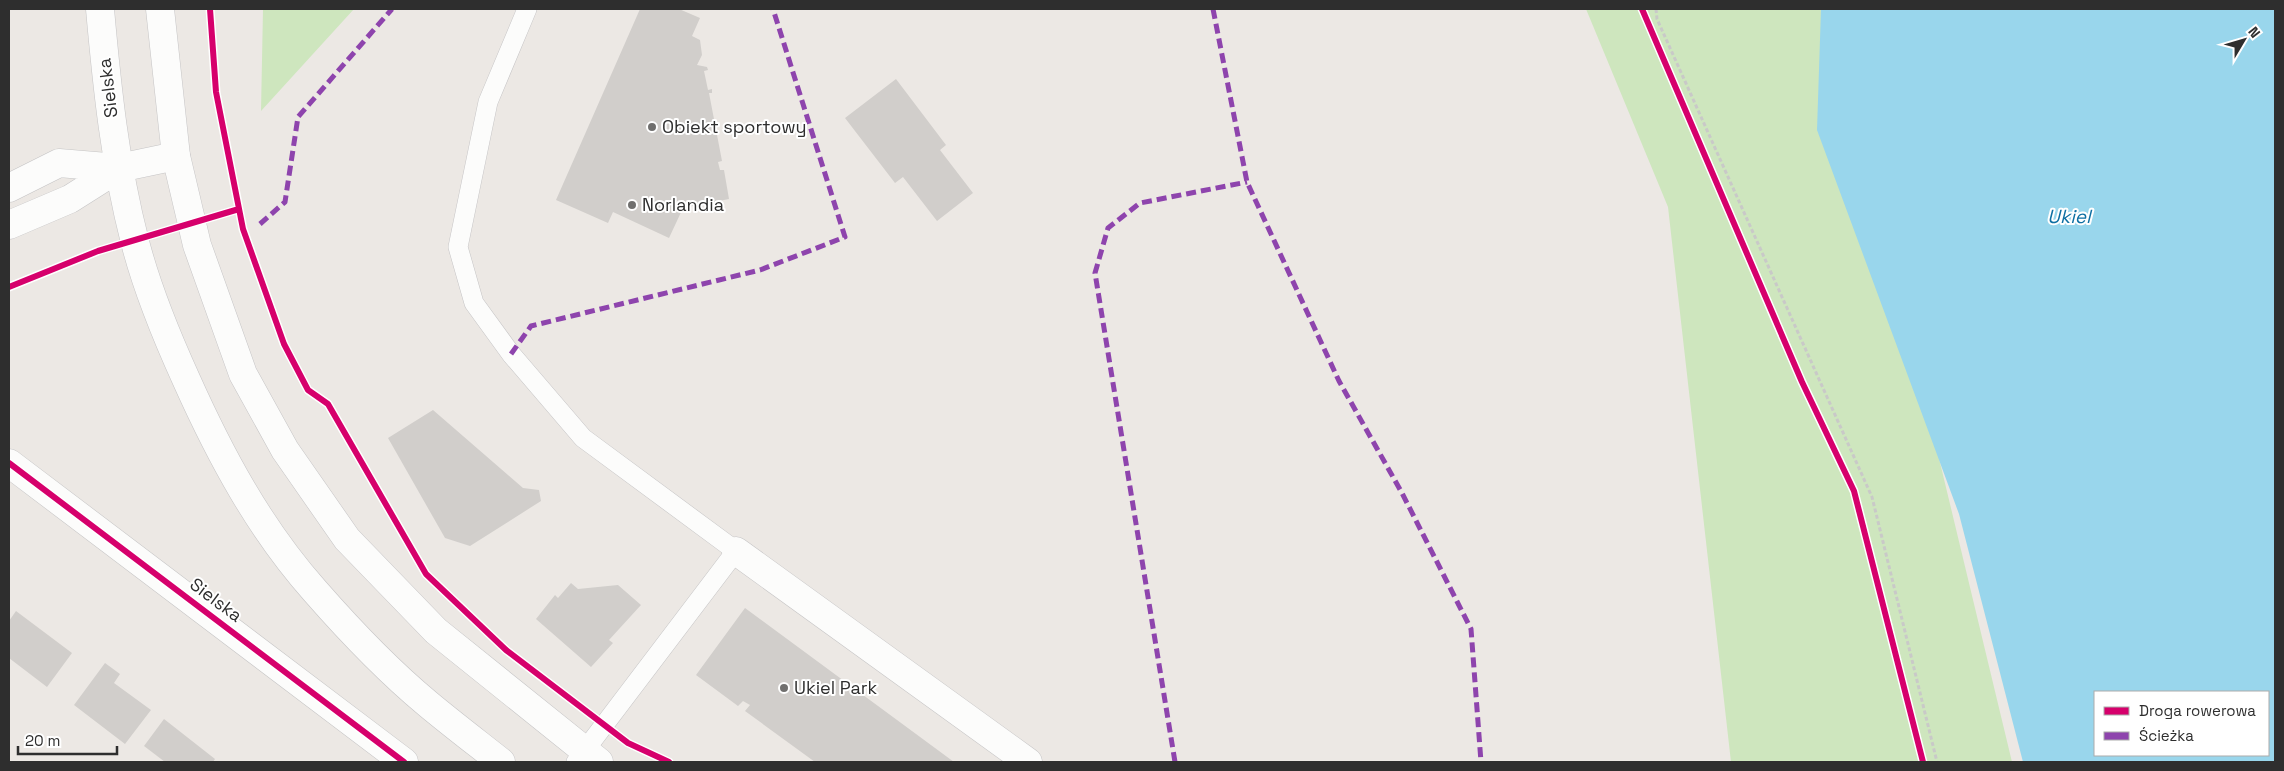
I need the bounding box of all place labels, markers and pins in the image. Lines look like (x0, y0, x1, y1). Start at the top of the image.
place label: Obiekt sportowy (662, 115, 807, 138)
marker: Obiekt sportowy (646, 121, 658, 133)
place label: Norlandia (642, 193, 724, 216)
marker: Norlandia (626, 199, 638, 211)
place label: Ukiel Park (794, 676, 878, 699)
marker: Ukiel Park (778, 682, 790, 694)

